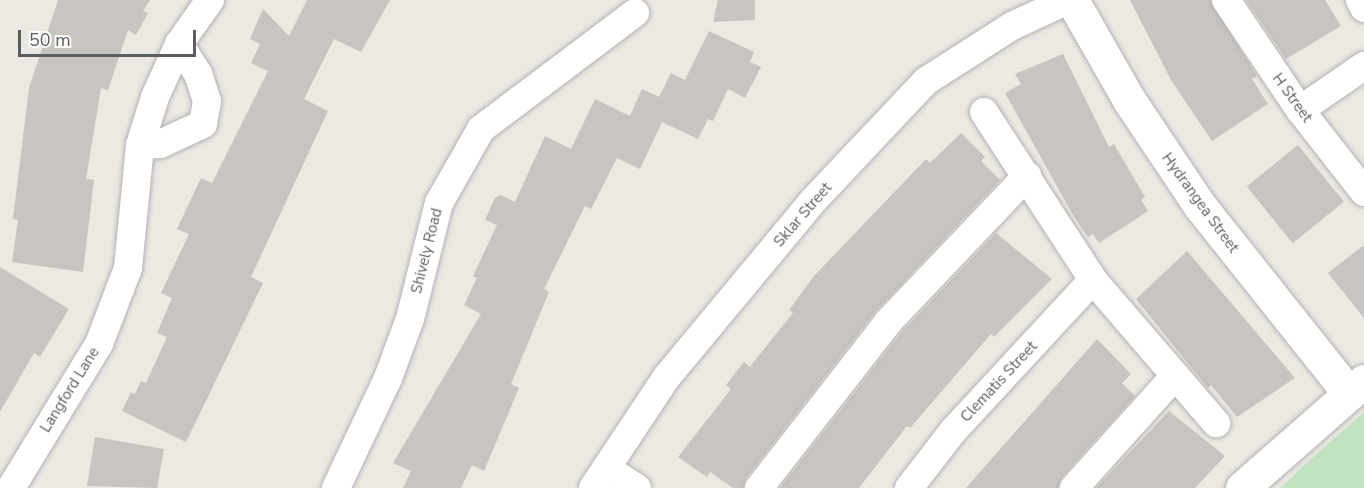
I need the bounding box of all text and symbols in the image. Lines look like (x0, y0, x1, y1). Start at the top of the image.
scale bar (21, 18, 200, 56)
text: 50 m (29, 28, 71, 52)
street label: H Street (1268, 70, 1316, 126)
street label: Hydrangea Street (1158, 150, 1242, 256)
street label: Sklar Street (770, 179, 836, 251)
street label: Shively Road (408, 206, 446, 296)
street label: Clematis Street (957, 338, 1041, 426)
street label: Langford Lane (37, 344, 103, 436)

